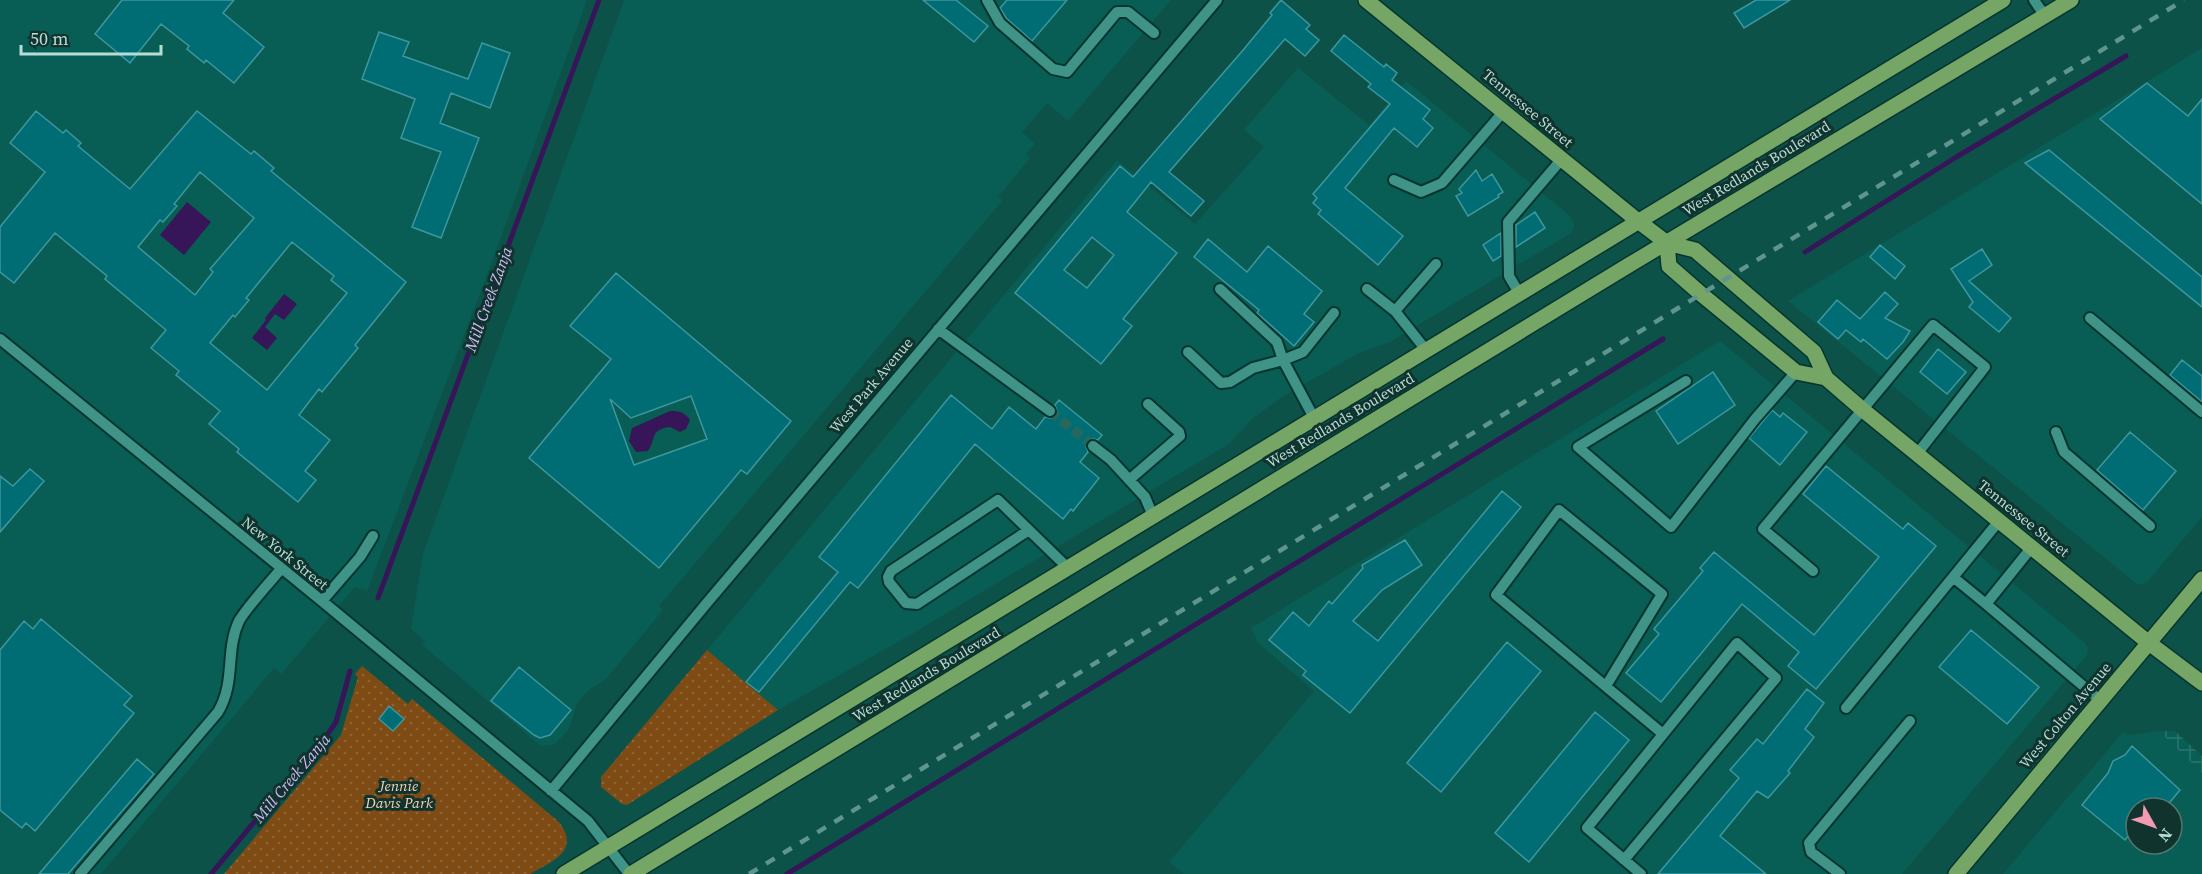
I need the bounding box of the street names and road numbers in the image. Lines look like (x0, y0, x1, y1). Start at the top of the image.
street label: Tennessee Street (1478, 64, 1578, 152)
street label: West Redlands Boulevard (1678, 115, 1834, 221)
street label: West Park Avenue (825, 332, 918, 437)
street label: West Redlands Boulevard (1262, 367, 1418, 473)
street label: Tennessee Street (1974, 475, 2074, 562)
street label: New York Street (237, 512, 333, 595)
street label: West Redlands Boulevard (848, 621, 1004, 727)
street label: West Colton Avenue (2014, 657, 2116, 773)

